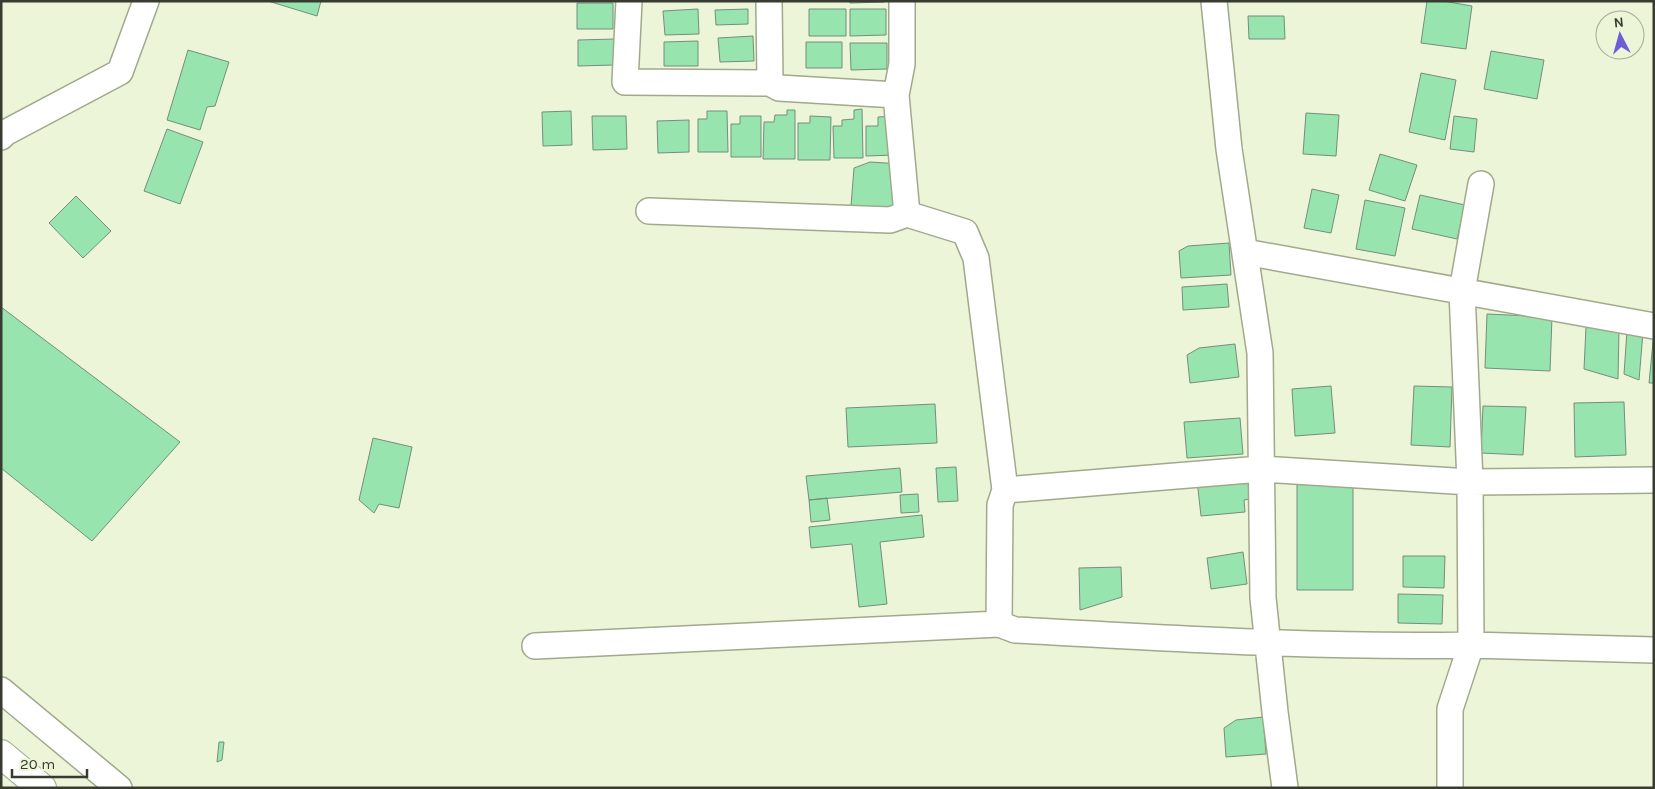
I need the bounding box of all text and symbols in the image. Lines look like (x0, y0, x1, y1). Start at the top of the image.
north arrow (1595, 10, 1645, 60)
text: N (1613, 14, 1625, 32)
scale bar (12, 746, 88, 778)
text: 20 m (20, 755, 55, 773)

